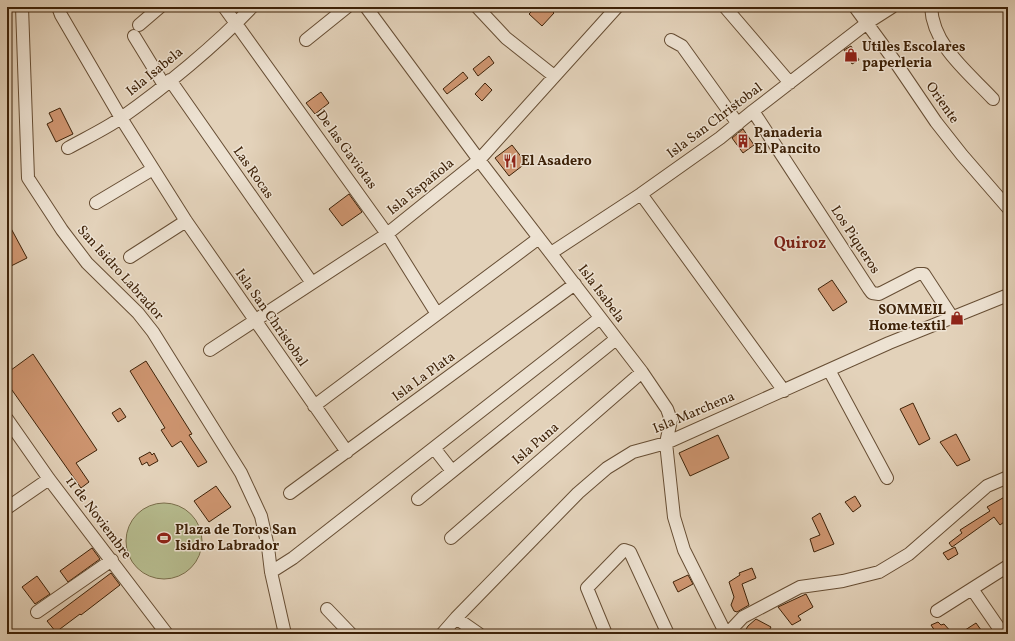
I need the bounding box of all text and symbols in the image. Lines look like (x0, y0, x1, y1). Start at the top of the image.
place label: Utiles Escolares paperleria (862, 38, 965, 73)
street label: Isla Isabela (122, 43, 188, 101)
shop icon: Utiles Escolares paperleria (843, 47, 859, 63)
street label: Oriente (921, 78, 963, 128)
street label: Isla San Christobal (663, 79, 767, 163)
street label: De las Gaviotas (311, 107, 381, 193)
place label: Panaderia El Pancito (754, 124, 823, 159)
building icon: Panaderia El Pancito (735, 133, 751, 149)
street label: Las Rocas (228, 143, 278, 203)
place label: El Asadero (521, 152, 592, 171)
restaurant icon: El Asadero (502, 153, 518, 169)
street label: Isla Española (383, 154, 459, 220)
street label: Los Piqueros (826, 202, 884, 278)
street label: San Isidro Labrador (72, 221, 168, 325)
district label: Quiroz (774, 233, 826, 255)
street label: Isla Isabela (573, 261, 629, 327)
street label: Isla San Christobal (230, 265, 312, 371)
place label: SOMMEIL Home textil (869, 301, 947, 336)
shop icon: SOMMEIL Home textil (949, 310, 965, 326)
street label: Isla La Plata (389, 348, 459, 406)
street label: Isla Marchena (650, 387, 738, 439)
street label: Isla Puna (509, 418, 563, 470)
street label: 11 de Noviembre (60, 473, 136, 564)
place label: Plaza de Toros San Isidro Labrador (175, 521, 297, 556)
sports icon: Plaza de Toros San Isidro Labrador (156, 530, 172, 546)

